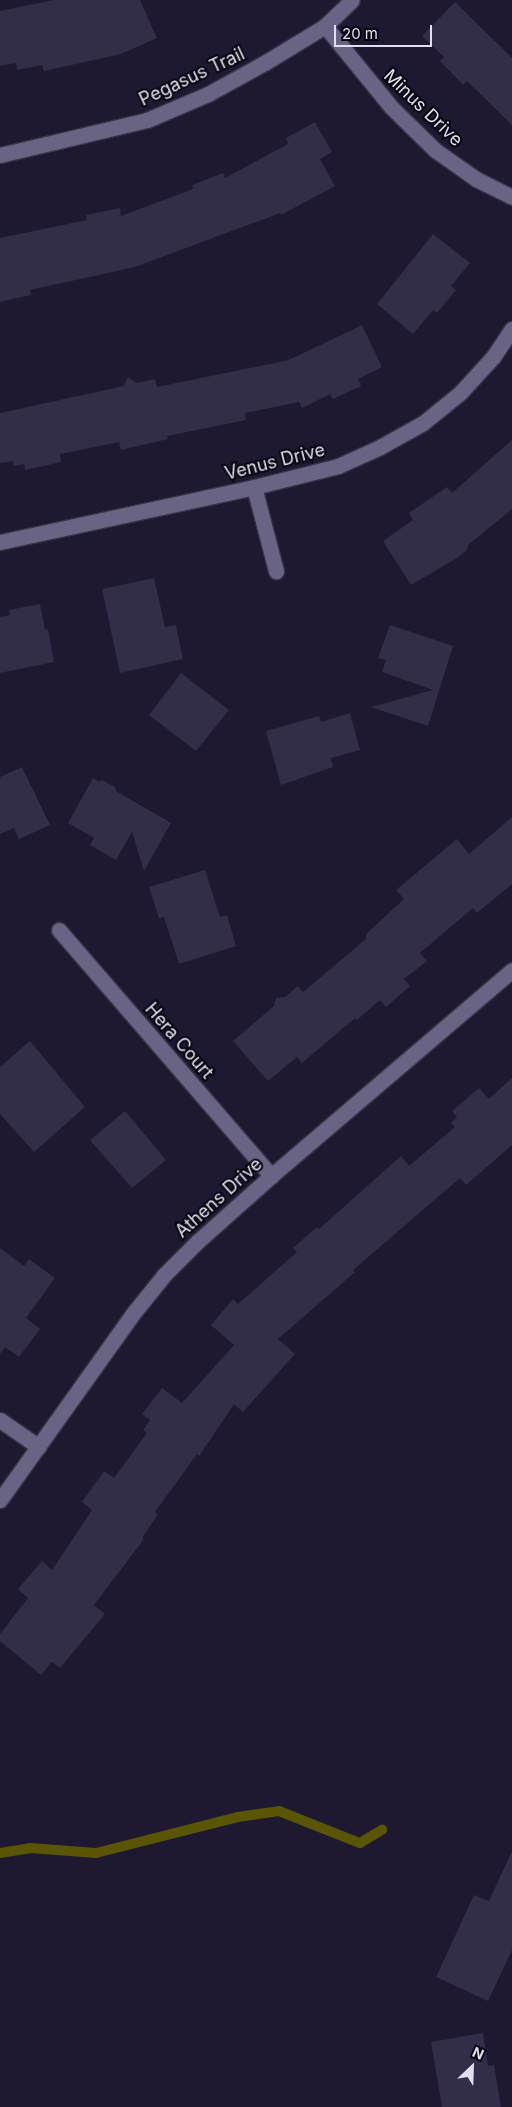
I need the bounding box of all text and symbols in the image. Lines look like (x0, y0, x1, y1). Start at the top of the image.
scale bar (337, 15, 434, 47)
text: 20 m (342, 24, 378, 43)
street label: Pegasus Trail (136, 43, 248, 111)
street label: Minus Drive (379, 65, 467, 151)
street label: Venus Drive (223, 439, 327, 485)
street label: Hera Court (140, 999, 218, 1083)
street label: Athens Drive (171, 1154, 267, 1242)
north arrow (447, 2042, 497, 2092)
text: N (470, 2043, 487, 2063)

